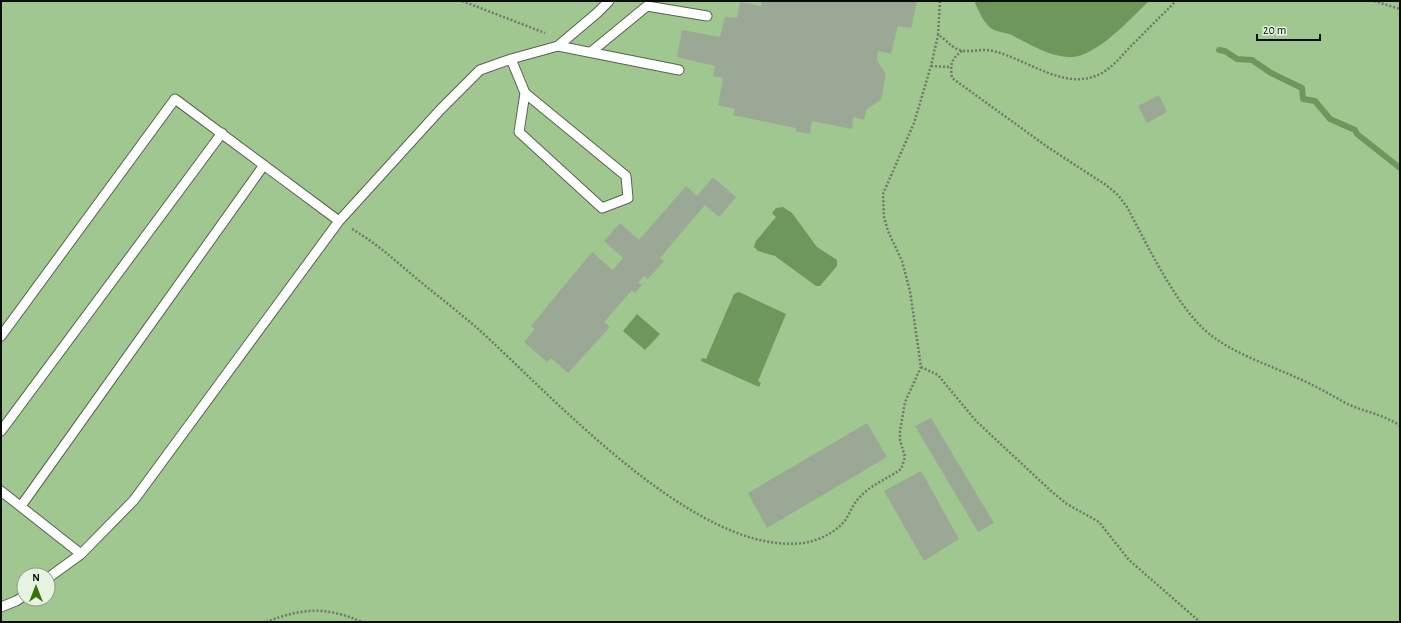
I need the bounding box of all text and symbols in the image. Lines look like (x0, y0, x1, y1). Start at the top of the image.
scale bar (1257, 16, 1320, 42)
text: 20 m (1263, 24, 1286, 36)
north arrow (16, 567, 56, 607)
text: N (32, 572, 40, 583)

